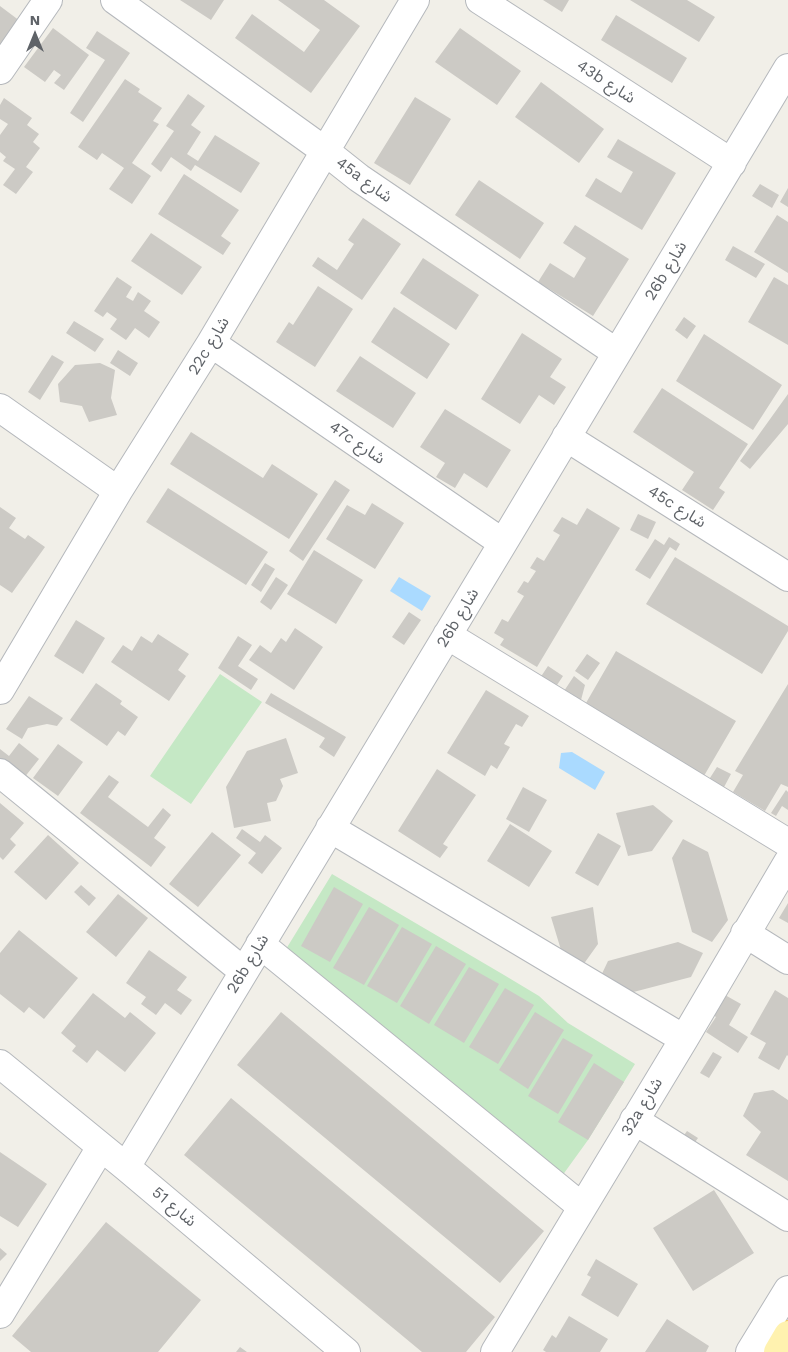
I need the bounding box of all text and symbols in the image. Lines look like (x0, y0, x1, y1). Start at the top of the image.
north arrow (10, 10, 60, 60)
text: N (30, 12, 40, 28)
street label: 43b شارع (573, 56, 639, 108)
street label: 45a شارع (332, 153, 396, 207)
street label: 26b شارع (641, 238, 691, 304)
street label: 22c شارع (184, 314, 234, 378)
street label: 47c شارع (326, 417, 388, 469)
street label: 45c شارع (644, 482, 710, 532)
street label: 26b شارع (433, 585, 483, 651)
street label: 26b شارع (223, 931, 273, 997)
street label: 32a شارع (617, 1074, 667, 1140)
street label: شارع 51 (148, 1183, 200, 1231)

